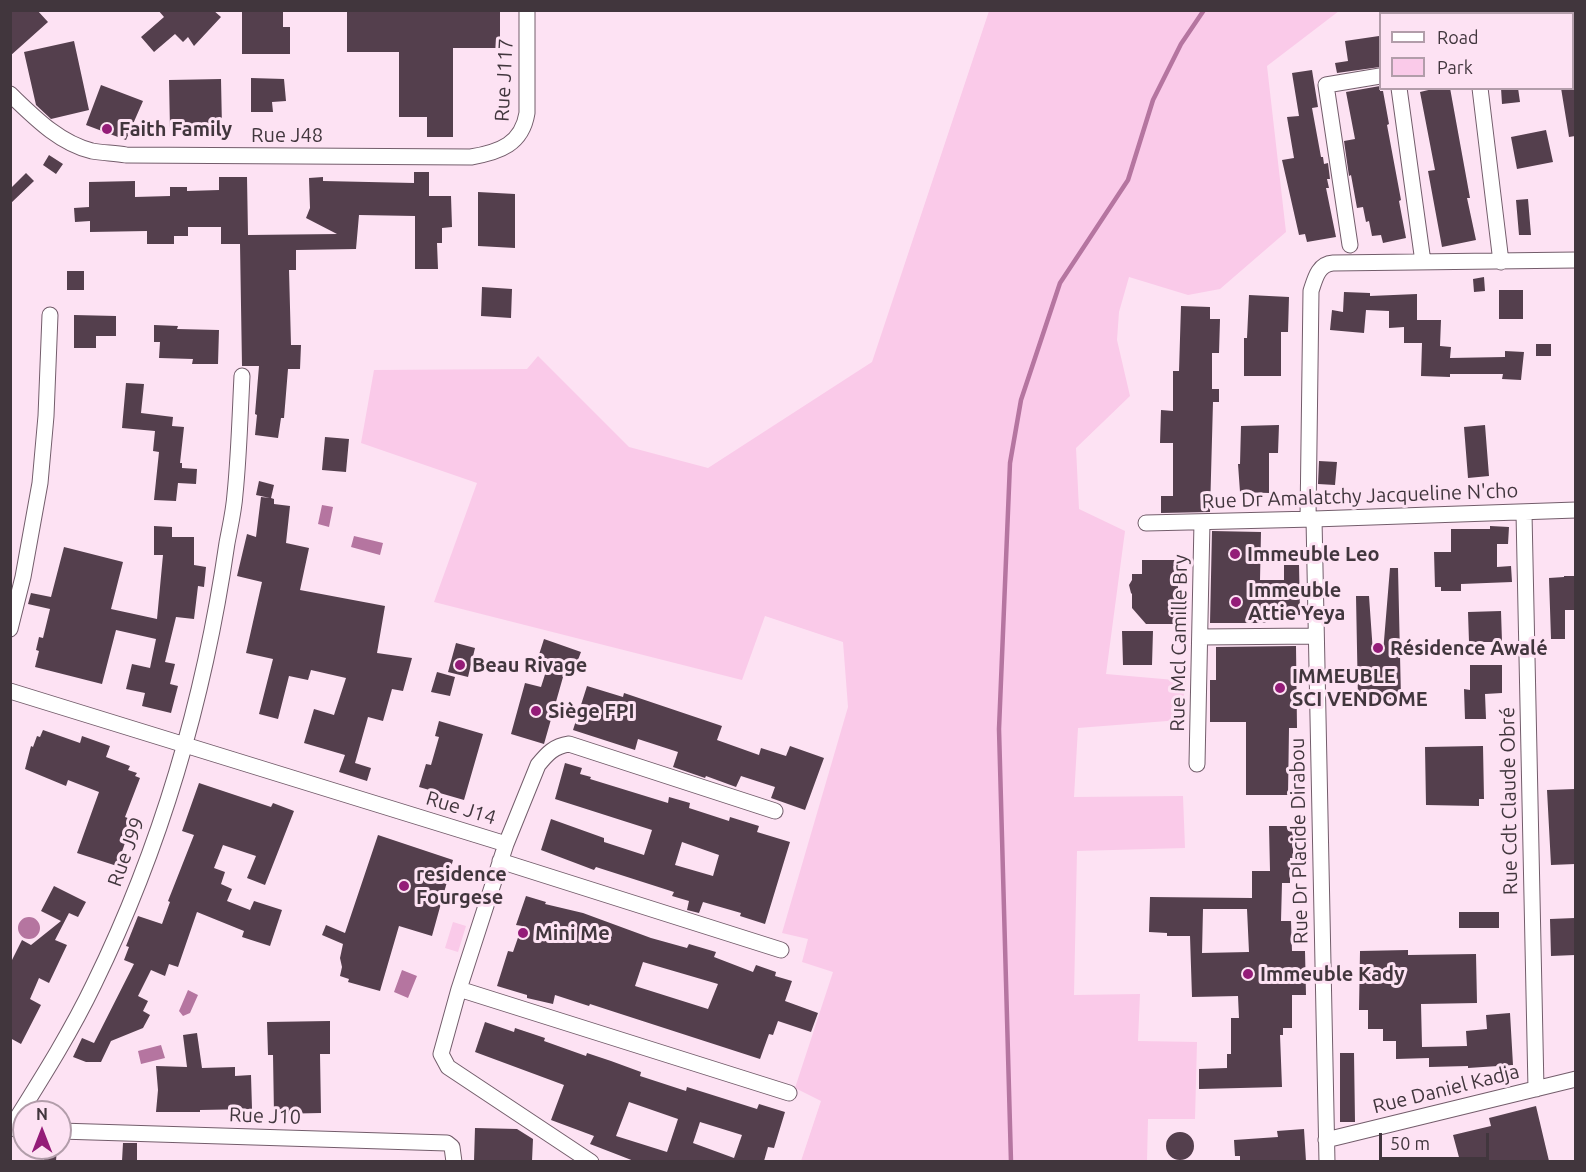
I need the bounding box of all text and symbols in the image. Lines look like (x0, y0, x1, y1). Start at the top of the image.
legend (1379, 12, 1574, 90)
text: Road (1437, 27, 1479, 47)
street label: Rue J117 (490, 38, 518, 122)
text: Park (1437, 57, 1473, 77)
place label: Faith Family (119, 117, 232, 141)
marker: Faith Family (100, 122, 114, 136)
street label: Rue J48 (251, 123, 323, 147)
street label: Rue Dr Amalatchy Jacqueline N'cho (1201, 478, 1519, 514)
place label: Immeuble Leo (1247, 542, 1380, 566)
marker: Immeuble Leo (1228, 547, 1242, 561)
street label: Rue Mcl Camille Bry (1165, 554, 1193, 732)
place label: Immeuble Attie Yeya (1248, 578, 1345, 625)
marker: Immeuble Attie Yeya (1229, 595, 1243, 609)
place label: Résidence Awalé (1390, 636, 1548, 660)
marker: Résidence Awalé (1371, 641, 1385, 655)
place label: Beau Rivage (472, 653, 587, 677)
marker: Beau Rivage (453, 658, 467, 672)
place label: IMMEUBLE SCI VENDOME (1292, 664, 1428, 711)
marker: IMMEUBLE SCI VENDOME (1273, 681, 1287, 695)
place label: Siège FPI (548, 699, 634, 723)
marker: Siège FPI (529, 704, 543, 718)
street label: Rue Cdt Claude Obré (1495, 707, 1523, 895)
street label: Rue Dr Placide Dirabou (1285, 738, 1313, 944)
street label: Rue J14 (423, 786, 499, 830)
street label: Rue J99 (102, 814, 150, 890)
place label: residence Fourgese (416, 862, 507, 909)
marker: residence Fourgese (397, 879, 411, 893)
place label: Mini Me (535, 921, 610, 945)
marker: Mini Me (516, 926, 530, 940)
place label: Immeuble Kady (1260, 962, 1405, 986)
marker: Immeuble Kady (1241, 967, 1255, 981)
street label: Rue Daniel Kadja (1370, 1059, 1522, 1119)
north arrow (12, 1100, 72, 1160)
street label: Rue J10 (229, 1103, 301, 1129)
text: N (36, 1105, 48, 1123)
scale bar (1382, 1121, 1492, 1159)
text: 50 m (1390, 1133, 1430, 1153)

